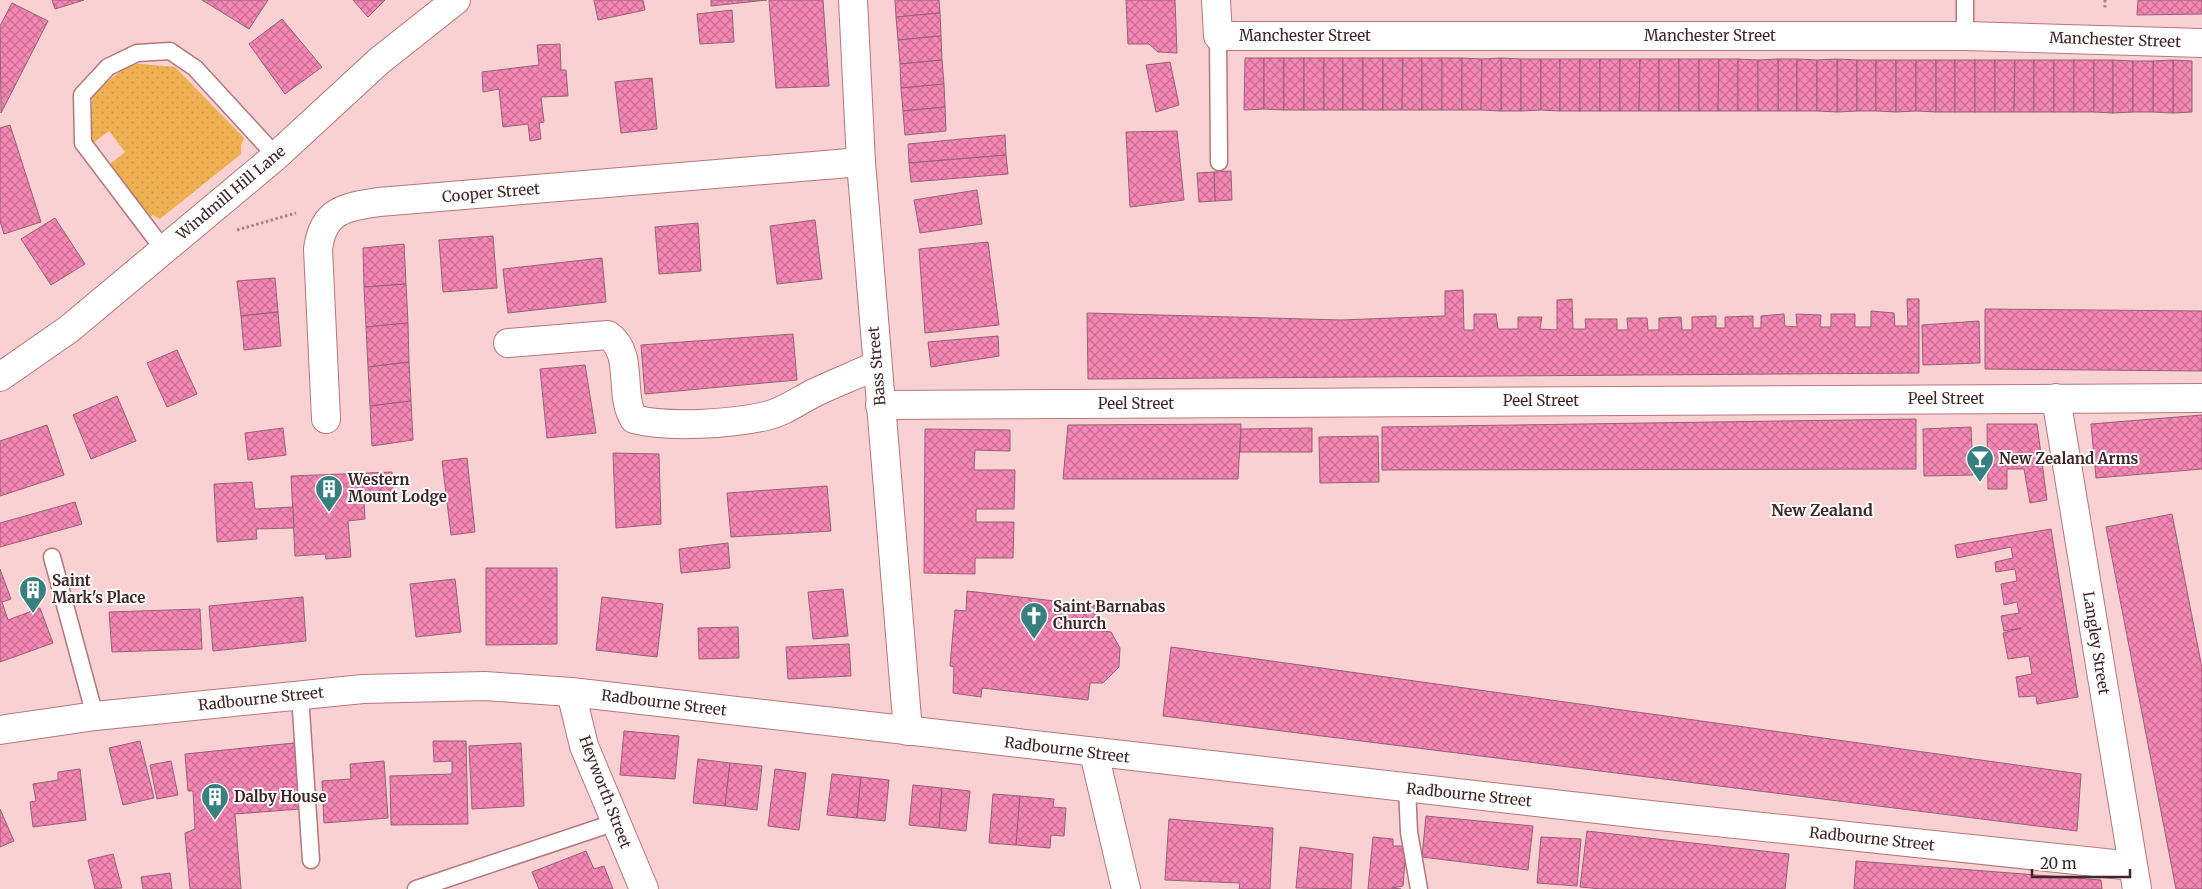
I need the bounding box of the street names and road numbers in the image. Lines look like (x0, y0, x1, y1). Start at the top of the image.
street label: Manchester Street (1239, 26, 1371, 45)
street label: Manchester Street (1644, 26, 1776, 45)
street label: Manchester Street (2049, 28, 2181, 51)
street label: Windmill Hill Lane (171, 141, 289, 244)
street label: Cooper Street (441, 179, 541, 206)
street label: Bass Street (864, 325, 889, 407)
street label: Peel Street (1908, 389, 1984, 408)
street label: Peel Street (1503, 391, 1579, 410)
street label: Peel Street (1098, 394, 1174, 413)
street label: Langley Street (2079, 590, 2114, 696)
street label: Radbourne Street (197, 682, 325, 715)
street label: Radbourne Street (600, 685, 728, 720)
street label: Radbourne Street (1003, 732, 1131, 767)
street label: Heyworth Street (575, 733, 636, 851)
street label: Radbourne Street (1405, 778, 1533, 811)
street label: Radbourne Street (1808, 822, 1936, 855)

